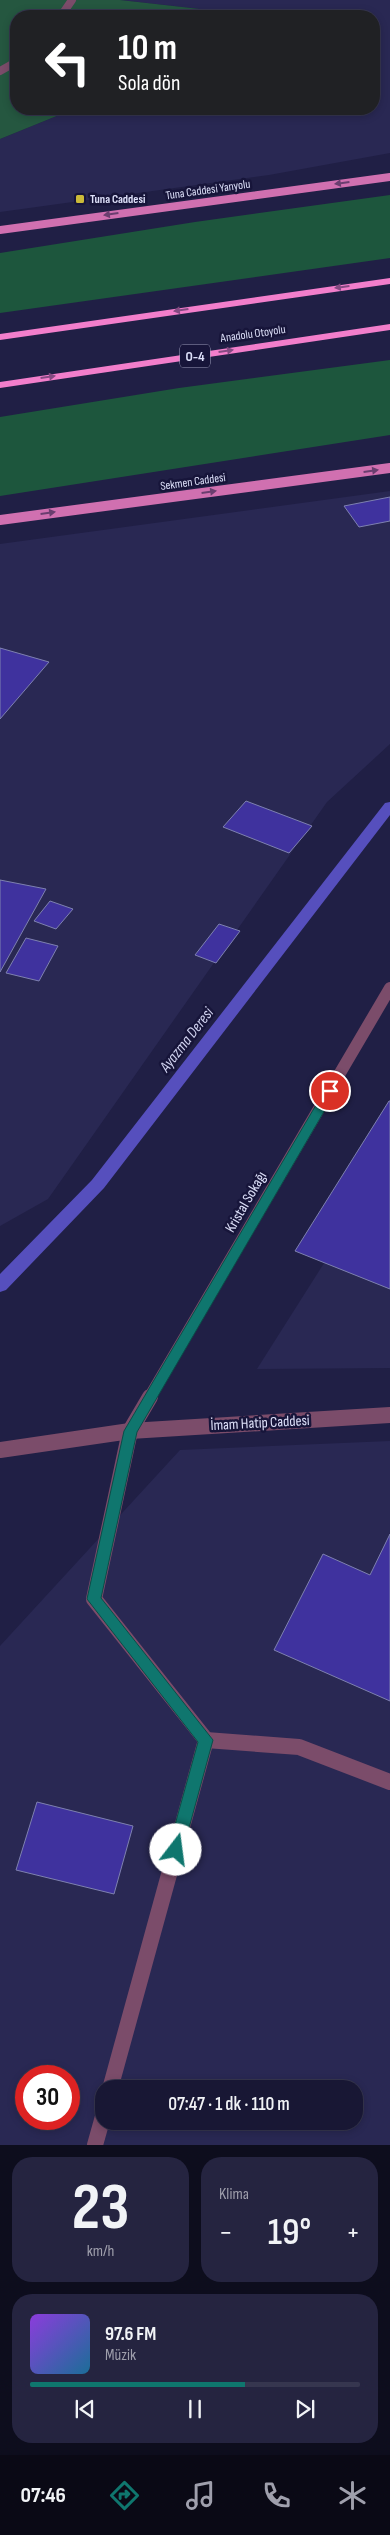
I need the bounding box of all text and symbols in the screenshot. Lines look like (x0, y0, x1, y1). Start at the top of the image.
text: 10 m (118, 27, 177, 70)
icon: left (35, 30, 100, 95)
text: Sola dön (118, 70, 180, 97)
street label: Tuna Caddesi Yanyolu (165, 177, 251, 203)
one-way arrow (333, 180, 349, 188)
place label: Tuna Caddesi (90, 192, 146, 207)
marker: Tuna Caddesi (74, 193, 86, 205)
one-way arrow (103, 210, 119, 218)
one-way arrow (333, 284, 349, 292)
one-way arrow (172, 306, 188, 314)
street label: Anadolu Otoyolu (219, 322, 286, 346)
road number: O-4 (180, 344, 210, 368)
one-way arrow (219, 347, 235, 355)
one-way arrow (41, 373, 57, 381)
one-way arrow (363, 467, 379, 475)
street label: Sekmen Caddesi (159, 470, 227, 494)
one-way arrow (202, 488, 218, 496)
one-way arrow (41, 509, 57, 517)
water label: Ayazma Deresi (155, 1003, 219, 1077)
pin (309, 1070, 351, 1112)
icon: arrive (316, 1077, 344, 1105)
street label: Kristal Sokağı (221, 1168, 271, 1236)
street label: İmam Hatip Caddesi (210, 1411, 310, 1435)
position arrow (149, 1823, 201, 1875)
speed limit sign: 30 (15, 2065, 80, 2130)
text: 07:47 · 1 dk · 110 m (168, 2093, 290, 2116)
text: 23 (72, 2170, 129, 2248)
text: Klima (219, 2185, 249, 2204)
text: 19° (268, 2210, 311, 2255)
text: − (219, 2216, 233, 2249)
text: + (346, 2216, 360, 2249)
text: km/h (87, 2242, 114, 2261)
text: 97.6 FM (105, 2323, 156, 2346)
text: Müzik (105, 2346, 136, 2365)
icon: previous (71, 2395, 99, 2423)
icon: pause (181, 2395, 209, 2423)
icon: next (291, 2395, 319, 2423)
icon: directions (107, 2478, 142, 2513)
icon: music (183, 2478, 218, 2513)
icon: phone (259, 2478, 294, 2513)
icon: climate (335, 2478, 370, 2513)
text: 07:46 (20, 2482, 66, 2509)

